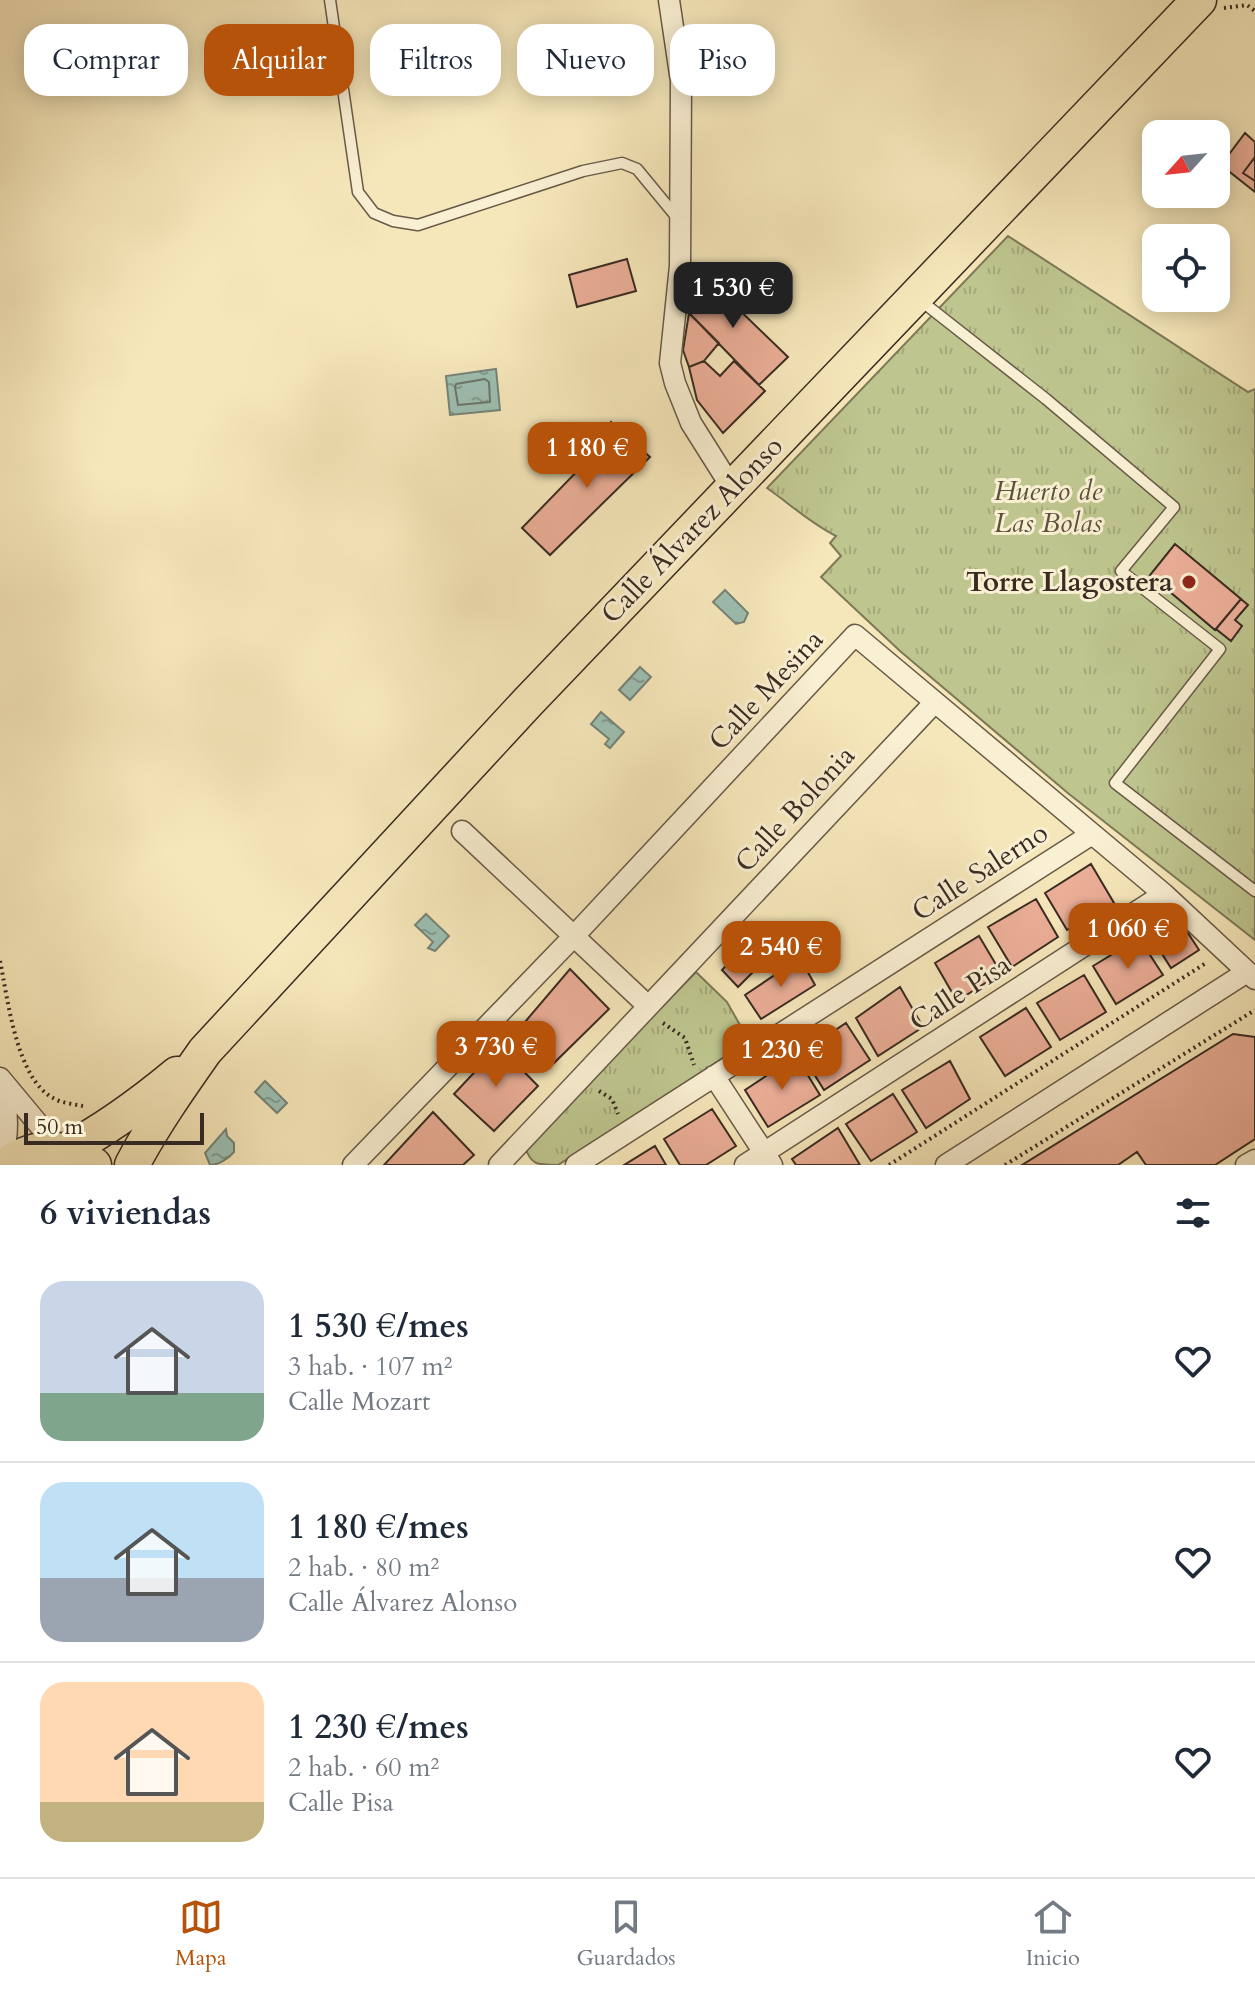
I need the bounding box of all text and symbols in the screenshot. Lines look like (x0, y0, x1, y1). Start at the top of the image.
chip: Comprar (24, 24, 188, 96)
chip: Alquilar (204, 24, 354, 96)
chip: Filtros (370, 24, 501, 96)
chip: Nuevo (517, 24, 654, 96)
chip: Piso (670, 24, 775, 96)
north arrow (1142, 120, 1230, 208)
map controls (1142, 120, 1230, 312)
button: locate (1142, 224, 1230, 312)
pin: 1 530 € (659, 262, 807, 330)
text: 1 530 € (692, 270, 774, 305)
pin: 1 180 € (513, 422, 661, 490)
street label: Calle Álvarez Alonso (593, 428, 791, 632)
text: 1 180 € (546, 430, 628, 465)
park label: Huerto de Las Bolas (994, 472, 1103, 542)
place label: Torre Llagostera (966, 563, 1173, 601)
marker: Torre Llagostera (1180, 573, 1198, 591)
street label: Calle Mesina (700, 621, 832, 759)
street label: Calle Bolonia (726, 737, 864, 881)
street label: Calle Salerno (905, 814, 1055, 930)
pin: 1 060 € (1054, 903, 1202, 971)
text: 1 060 € (1087, 911, 1169, 946)
pin: 2 540 € (707, 921, 855, 989)
text: 2 540 € (740, 929, 822, 964)
street label: Calle Pisa (902, 946, 1018, 1040)
pin: 3 730 € (422, 1021, 570, 1089)
pin: 1 230 € (708, 1024, 856, 1092)
text: 3 730 € (455, 1029, 537, 1064)
text: 1 230 € (741, 1032, 823, 1067)
scale bar (24, 1109, 204, 1145)
text: 50 m (36, 1112, 83, 1142)
text: 6 viviendas (40, 1190, 211, 1236)
icon: filters (1171, 1191, 1215, 1235)
text: 1 530 €/mes (288, 1303, 469, 1349)
icon: home (104, 1313, 200, 1409)
icon: heart (1171, 1339, 1215, 1383)
text: 3 hab. · 107 m² (288, 1349, 453, 1384)
text: Calle Mozart (288, 1384, 430, 1419)
text: 1 180 €/mes (288, 1504, 469, 1550)
icon: home (104, 1514, 200, 1610)
icon: heart (1171, 1540, 1215, 1584)
text: 2 hab. · 80 m² (288, 1550, 439, 1585)
text: Calle Álvarez Alonso (288, 1585, 517, 1620)
text: 1 230 €/mes (288, 1704, 469, 1750)
icon: home (104, 1714, 200, 1810)
icon: heart (1171, 1740, 1215, 1784)
text: 2 hab. · 60 m² (288, 1750, 439, 1785)
text: Calle Pisa (288, 1785, 394, 1820)
tab: Mapa (175, 1895, 226, 1973)
tab: Guardados (576, 1895, 676, 1973)
tab: Inicio (1026, 1895, 1080, 1973)

